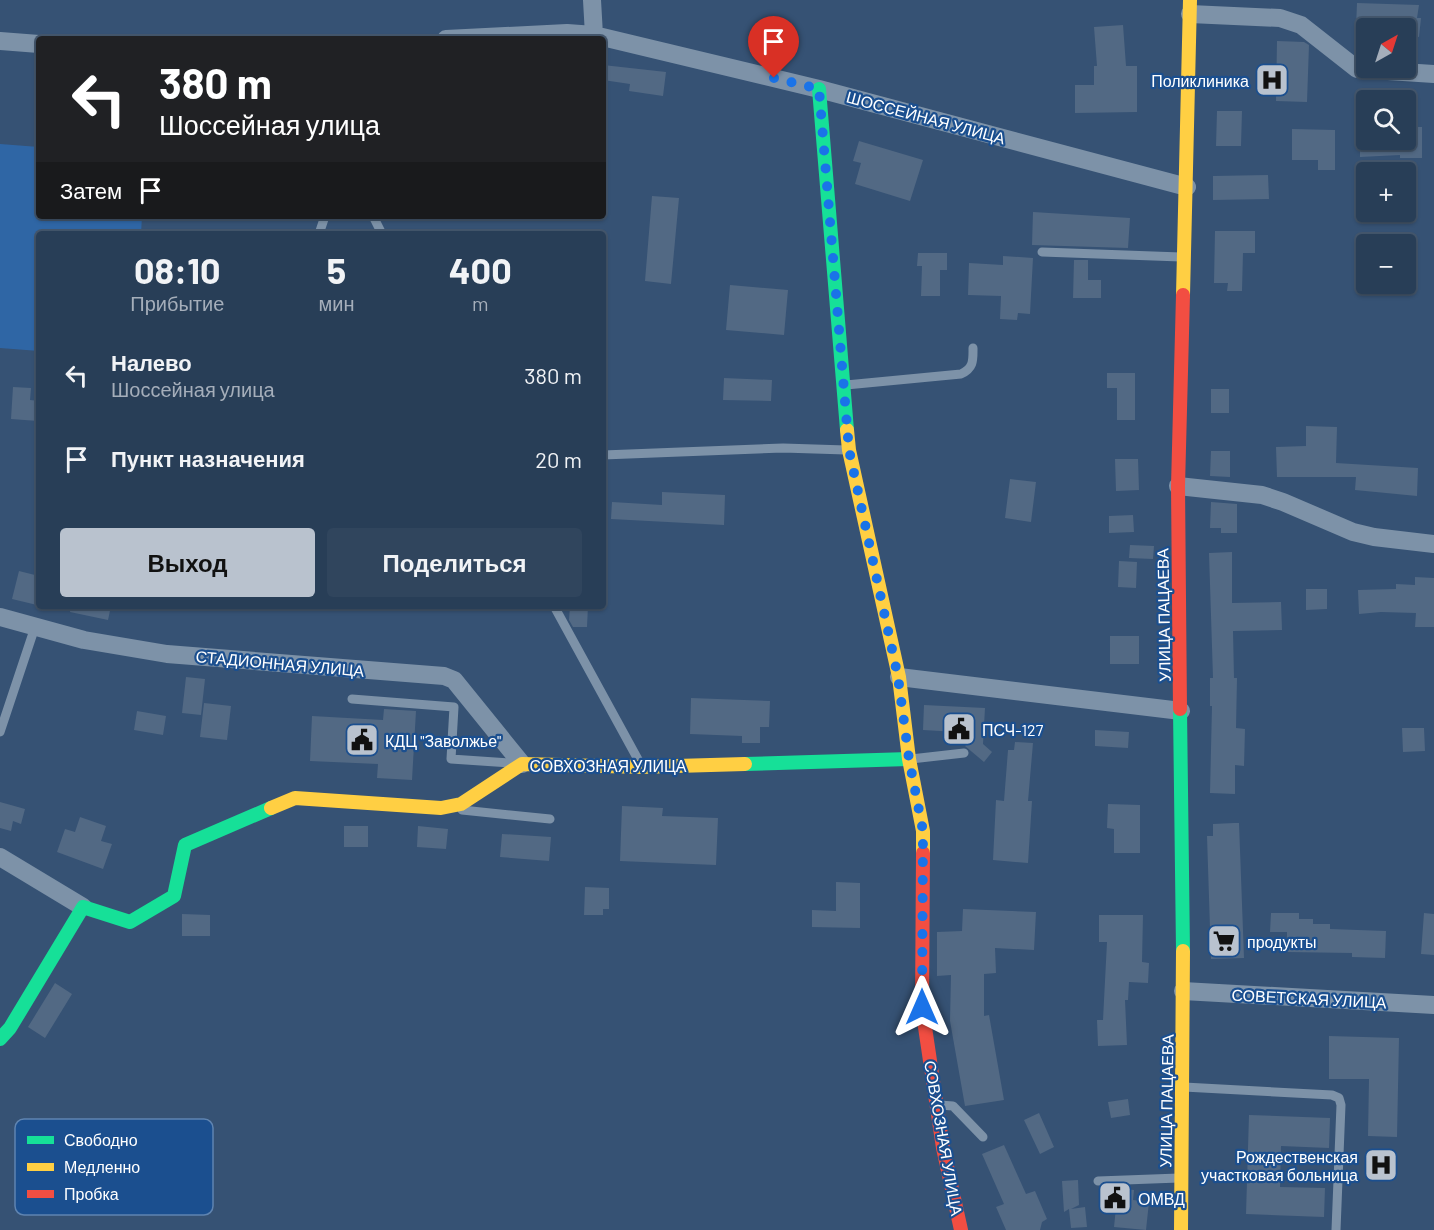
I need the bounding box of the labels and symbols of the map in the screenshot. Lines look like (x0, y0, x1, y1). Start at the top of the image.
pin (748, 16, 799, 78)
north arrow (1356, 18, 1416, 78)
hospital icon: Поликлиника (1254, 62, 1290, 98)
place label: Поликлиника (1151, 71, 1249, 90)
street label: ШОССЕЙНАЯ УЛИЦА (845, 87, 1008, 147)
street label: УЛИЦА ПАЦАЕВА (1152, 548, 1174, 682)
street label: СТАДИОННАЯ УЛИЦА (195, 646, 365, 680)
public building icon: ПСЧ-127 (941, 711, 977, 747)
place label: ПСЧ-127 (982, 720, 1044, 739)
public building icon: КДЦ "Заволжье" (344, 722, 380, 758)
place label: КДЦ "Заволжье" (385, 731, 501, 750)
street label: СОВХОЗНАЯ УЛИЦА (530, 756, 687, 775)
supermarket icon: продукты (1206, 923, 1242, 959)
place label: продукты (1247, 932, 1316, 951)
position arrow (890, 975, 954, 1039)
street label: СОВЕТСКАЯ УЛИЦА (1231, 984, 1387, 1012)
street label: УЛИЦА ПАЦАЕВА (1155, 1034, 1177, 1168)
street label: СОВХОЗНАЯ УЛИЦА (921, 1059, 967, 1217)
legend (15, 1119, 213, 1215)
text: Свободно (64, 1130, 138, 1149)
place label: Рождественская участковая больница (1201, 1147, 1358, 1184)
hospital icon: Рождественская участковая больница (1363, 1147, 1399, 1183)
text: Медленно (64, 1157, 140, 1176)
public building icon: ОМВД (1097, 1180, 1133, 1216)
text: Пробка (64, 1184, 119, 1203)
place label: ОМВД (1138, 1189, 1185, 1208)

